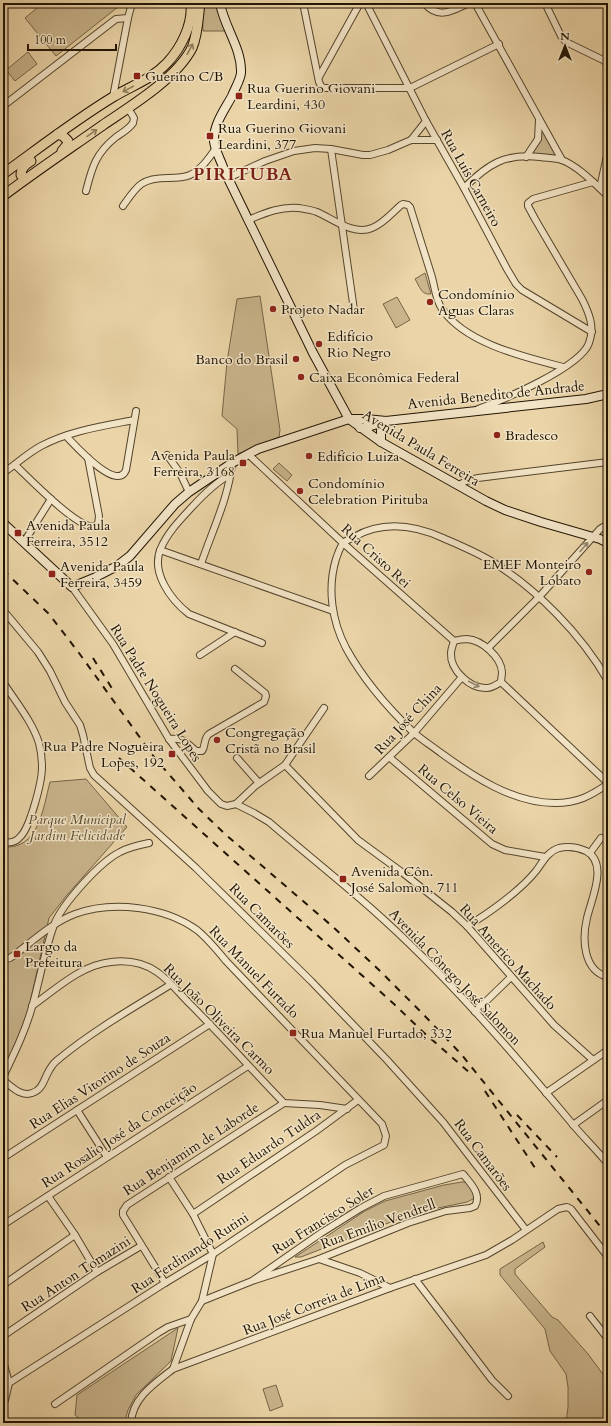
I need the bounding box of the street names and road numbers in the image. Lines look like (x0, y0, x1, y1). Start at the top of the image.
street label: Rua Luís Carneiro (436, 126, 506, 230)
street label: Avenida Benedito de Andrade (407, 376, 585, 414)
street label: Avenida Paula Ferreira (359, 405, 483, 491)
street label: Rua Cristo Rei (337, 520, 415, 592)
street label: Rua Padre Nogueira Lopes (106, 621, 206, 766)
street label: Rua José China (370, 679, 446, 759)
street label: Rua Celso Vieira (414, 760, 502, 838)
street label: Rua Camarões (225, 879, 299, 953)
street label: Rua Americo Machado (455, 900, 561, 1014)
street label: Avenida Cônego José Salomon (385, 905, 525, 1049)
street label: Rua Manuel Furtado (205, 922, 304, 1023)
street label: Rua João Oliveira Carmo (159, 959, 279, 1079)
street label: Rua Elias Vitorino de Souza (26, 1028, 174, 1134)
street label: Rua Rosalio José da Conceição (38, 1077, 201, 1192)
street label: Rua Benjamim de Laborde (119, 1098, 263, 1200)
street label: Rua Eduardo Tuldra (214, 1105, 324, 1189)
street label: Rua Camarões (450, 1115, 517, 1195)
street label: Rua Francisco Soler (269, 1181, 378, 1259)
street label: Rua Emilio Vendrell (318, 1194, 439, 1254)
street label: Rua Ferdinando Rutini (128, 1208, 252, 1298)
street label: Rua Anton Tomazini (18, 1232, 134, 1316)
street label: Rua José Correia de Lima (240, 1268, 388, 1340)

